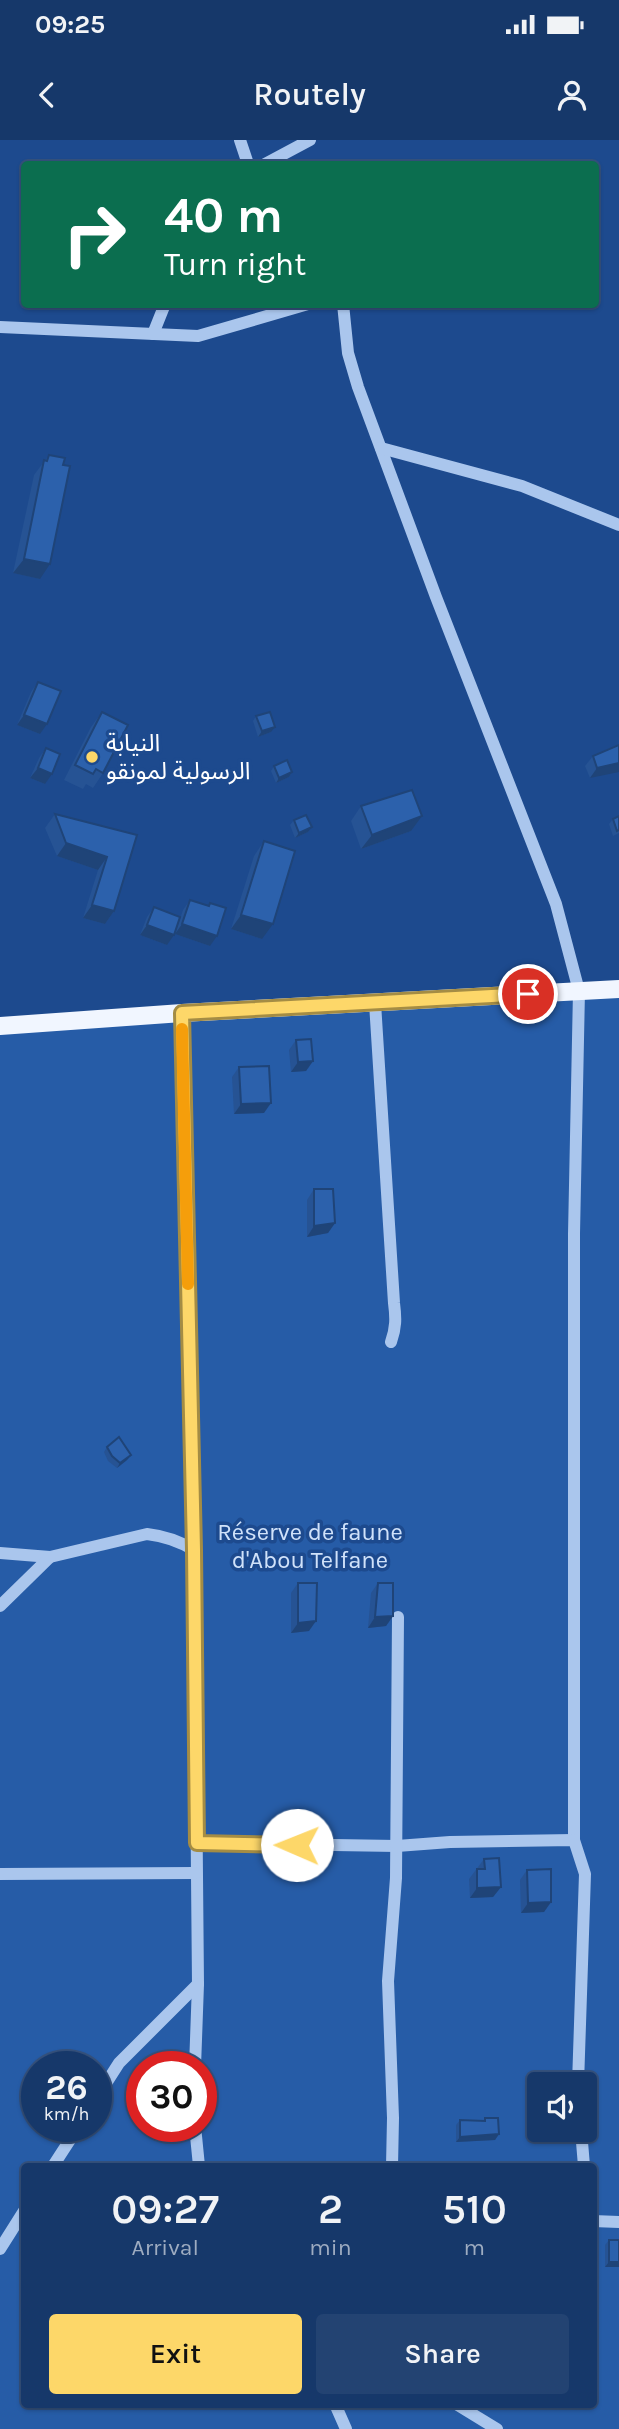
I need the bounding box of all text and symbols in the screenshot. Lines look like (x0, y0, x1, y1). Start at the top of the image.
text: 09:25 (35, 9, 105, 40)
icon: back (28, 76, 66, 114)
text: Routely (253, 76, 366, 113)
icon: person (553, 76, 591, 114)
text: 40 m (164, 187, 283, 244)
icon: right (49, 189, 140, 280)
text: Turn right (164, 246, 306, 283)
place label: النيابة الرسولية لمونقو (106, 729, 251, 785)
marker: النيابة الرسولية لمونقو (84, 749, 100, 765)
pin (498, 964, 558, 1024)
icon: arrive (509, 975, 547, 1013)
park label: Réserve de faune d'Abou Telfane (217, 1518, 403, 1574)
position arrow (260, 1808, 334, 1882)
speed limit sign: 30 (126, 2051, 217, 2142)
text: 26 (45, 2067, 88, 2108)
map controls (527, 2072, 597, 2142)
button: sound (527, 2072, 597, 2142)
text: km/h (44, 2103, 89, 2125)
text: 09:27 (111, 2184, 219, 2234)
text: 2 (318, 2184, 343, 2234)
text: 510 (442, 2184, 507, 2234)
text: Arrival (131, 2234, 199, 2261)
text: min (309, 2234, 352, 2261)
text: m (464, 2234, 485, 2261)
button: Exit (49, 2314, 302, 2394)
button: Share (316, 2314, 569, 2394)

